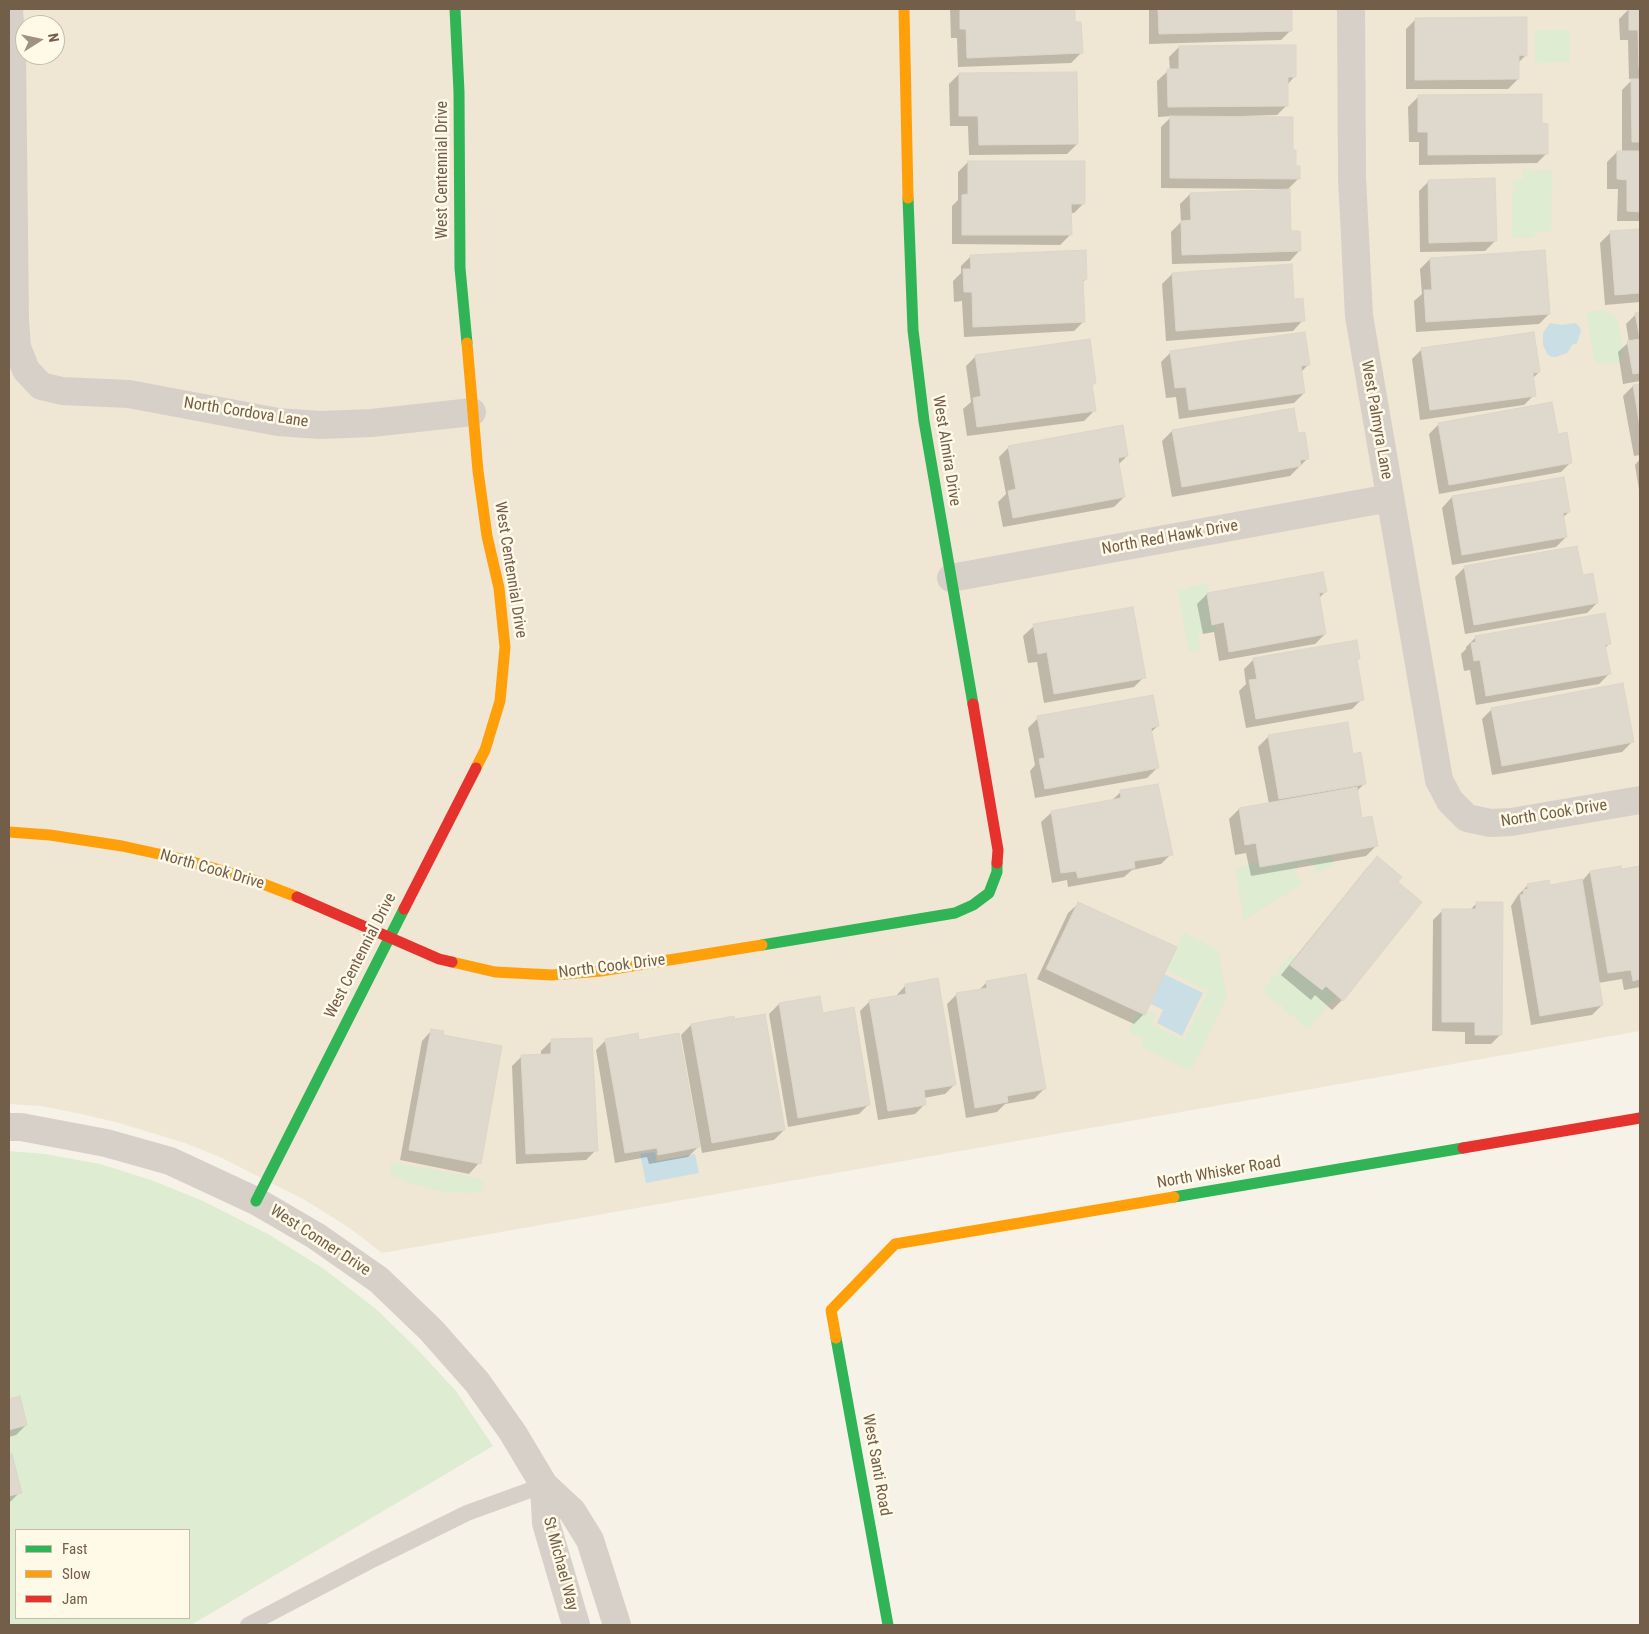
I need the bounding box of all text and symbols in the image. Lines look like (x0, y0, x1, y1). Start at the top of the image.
north arrow (15, 15, 65, 65)
text: N (45, 32, 62, 43)
street label: West Centennial Drive (433, 101, 453, 239)
street label: West Palmyra Lane (1356, 359, 1396, 481)
street label: North Cordova Lane (182, 394, 310, 432)
street label: West Almira Drive (928, 394, 964, 508)
street label: West Centennial Drive (490, 500, 530, 640)
street label: North Red Hawk Drive (1101, 517, 1239, 559)
street label: North Cook Drive (1500, 796, 1608, 832)
street label: North Cook Drive (158, 846, 266, 894)
street label: West Centennial Drive (321, 890, 401, 1022)
street label: North Cook Drive (558, 951, 666, 983)
street label: North Whisker Road (1156, 1153, 1282, 1193)
street label: West Conner Drive (266, 1201, 374, 1281)
street label: West Santi Road (858, 1413, 894, 1517)
street label: St Michael Way (538, 1515, 582, 1613)
legend (15, 1529, 190, 1619)
text: Fast (62, 1540, 87, 1558)
text: Slow (62, 1565, 91, 1583)
text: Jam (62, 1590, 88, 1608)

